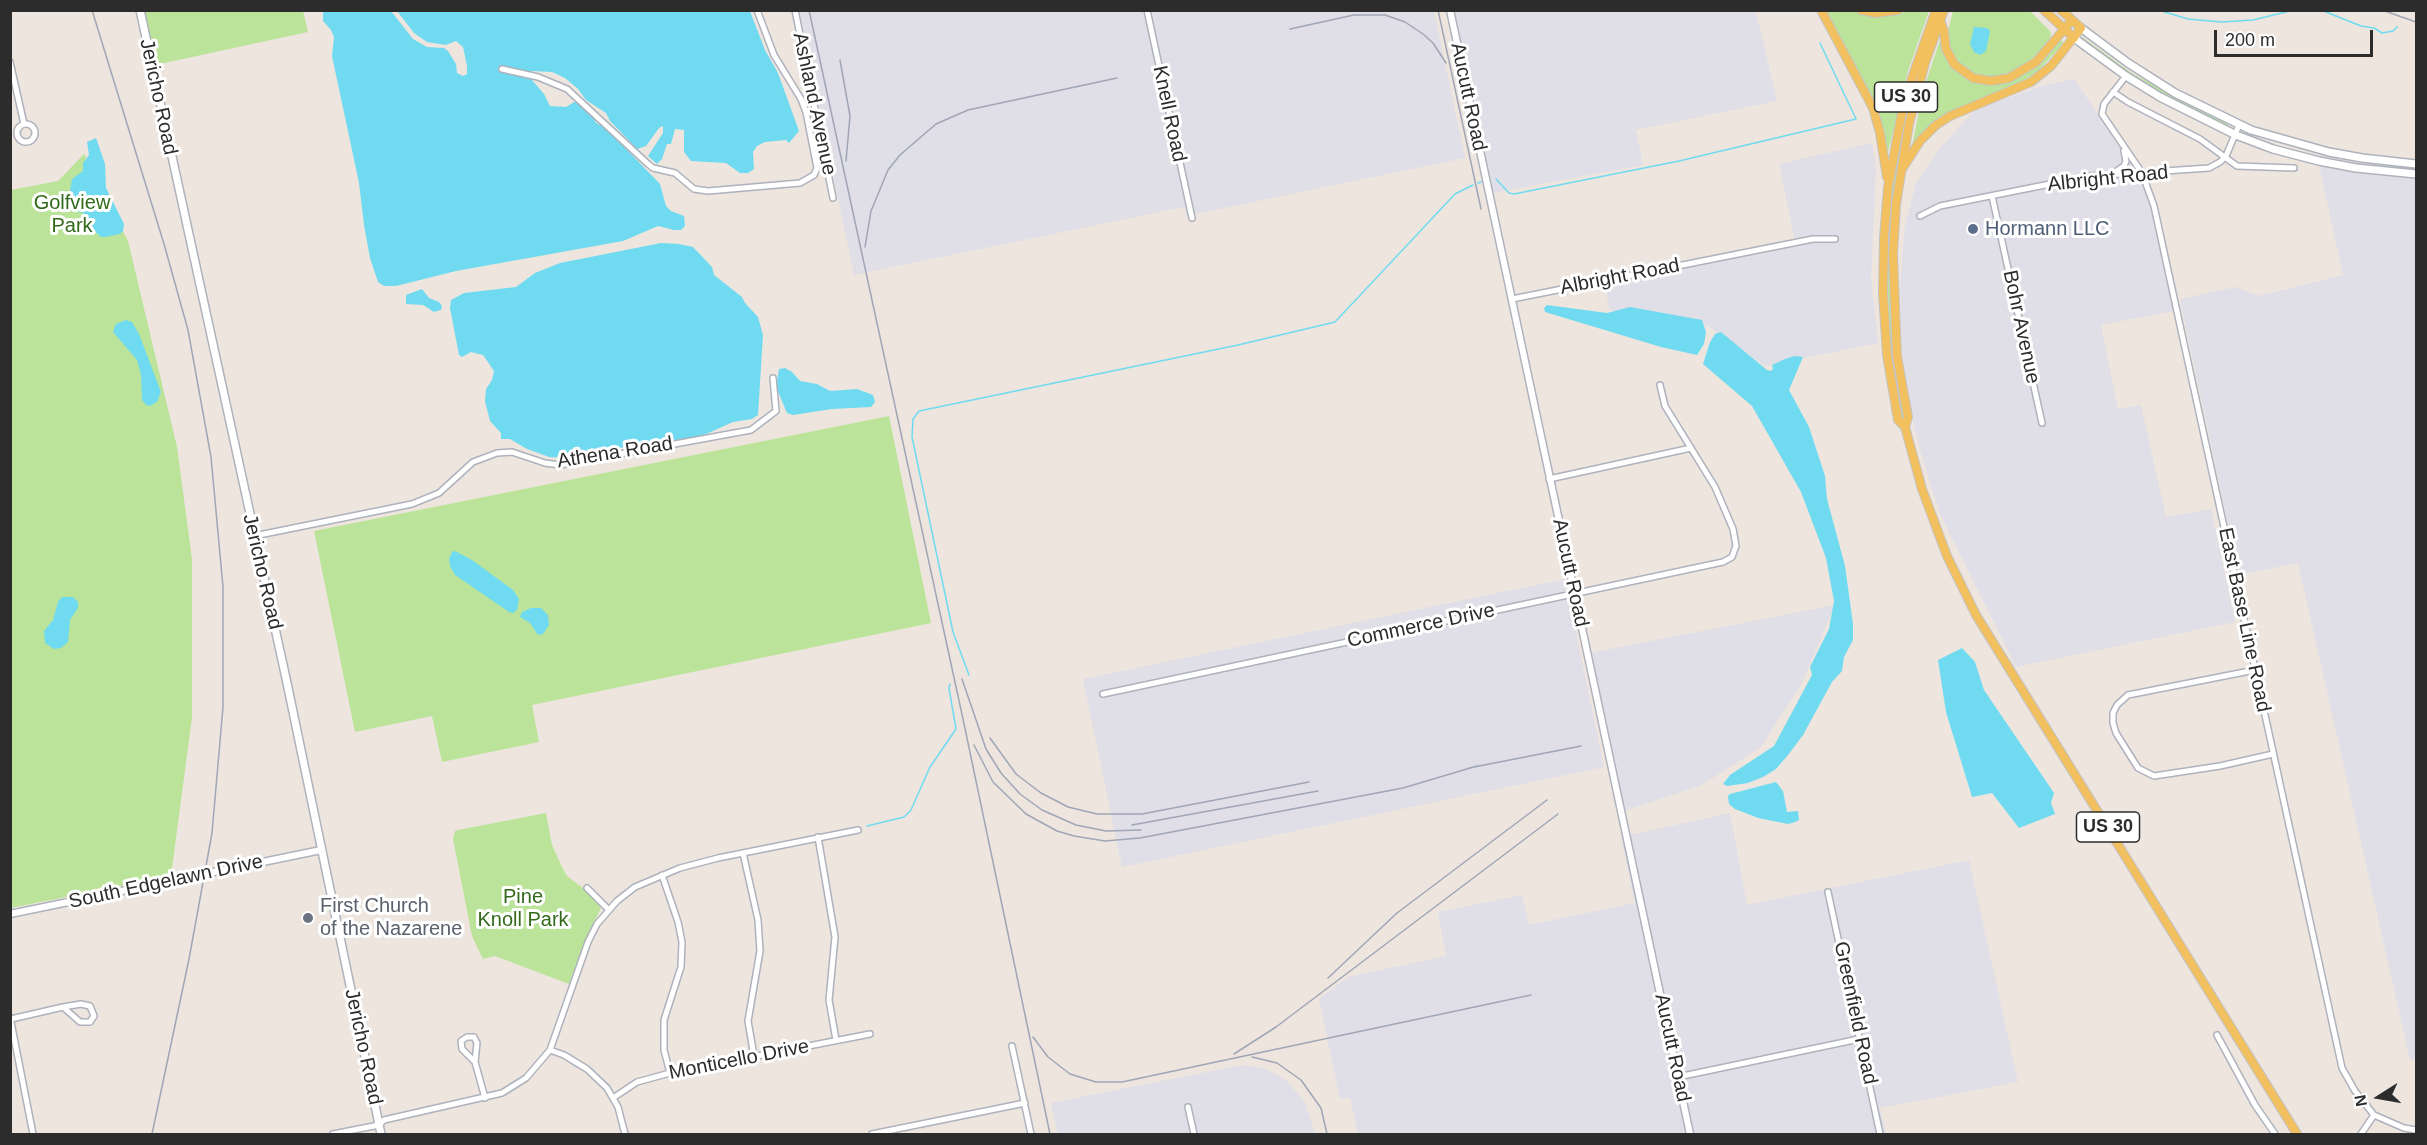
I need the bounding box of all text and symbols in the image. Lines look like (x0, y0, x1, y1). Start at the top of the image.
scale bar (2217, 18, 2376, 56)
street label: Ashland Avenue (787, 30, 841, 178)
text: 200 m (2225, 30, 2275, 50)
street label: Jericho Road (134, 37, 182, 157)
street label: Aucutt Road (1445, 41, 1491, 153)
street label: Knell Road (1147, 64, 1191, 164)
road number: US 30 (1874, 82, 1938, 112)
street label: Albright Road (2046, 161, 2170, 197)
park label: Golfview Park (34, 191, 110, 238)
place label: Hormann LLC (1985, 217, 2110, 241)
marker: Hormann LLC (1966, 222, 1980, 236)
street label: Albright Road (1558, 254, 1682, 300)
street label: Bohr Avenue (1997, 268, 2045, 386)
street label: Athena Road (555, 432, 675, 474)
street label: Jericho Road (237, 512, 287, 632)
street label: Aucutt Road (1547, 517, 1593, 629)
street label: East Base Line Road (2213, 526, 2275, 714)
street label: Commerce Drive (1345, 599, 1497, 653)
road number: US 30 (2076, 812, 2140, 842)
street label: South Edgelawn Drive (67, 850, 265, 914)
park label: Pine Knoll Park (477, 885, 569, 932)
place label: First Church of the Nazarene (320, 894, 462, 941)
marker: First Church of the Nazarene (301, 911, 315, 925)
street label: Greenfield Road (1828, 939, 1882, 1087)
street label: Jericho Road (339, 987, 387, 1107)
street label: Aucutt Road (1649, 992, 1695, 1104)
street label: Monticello Drive (667, 1035, 811, 1085)
north arrow (2349, 1067, 2409, 1127)
text: N (2351, 1093, 2370, 1108)

